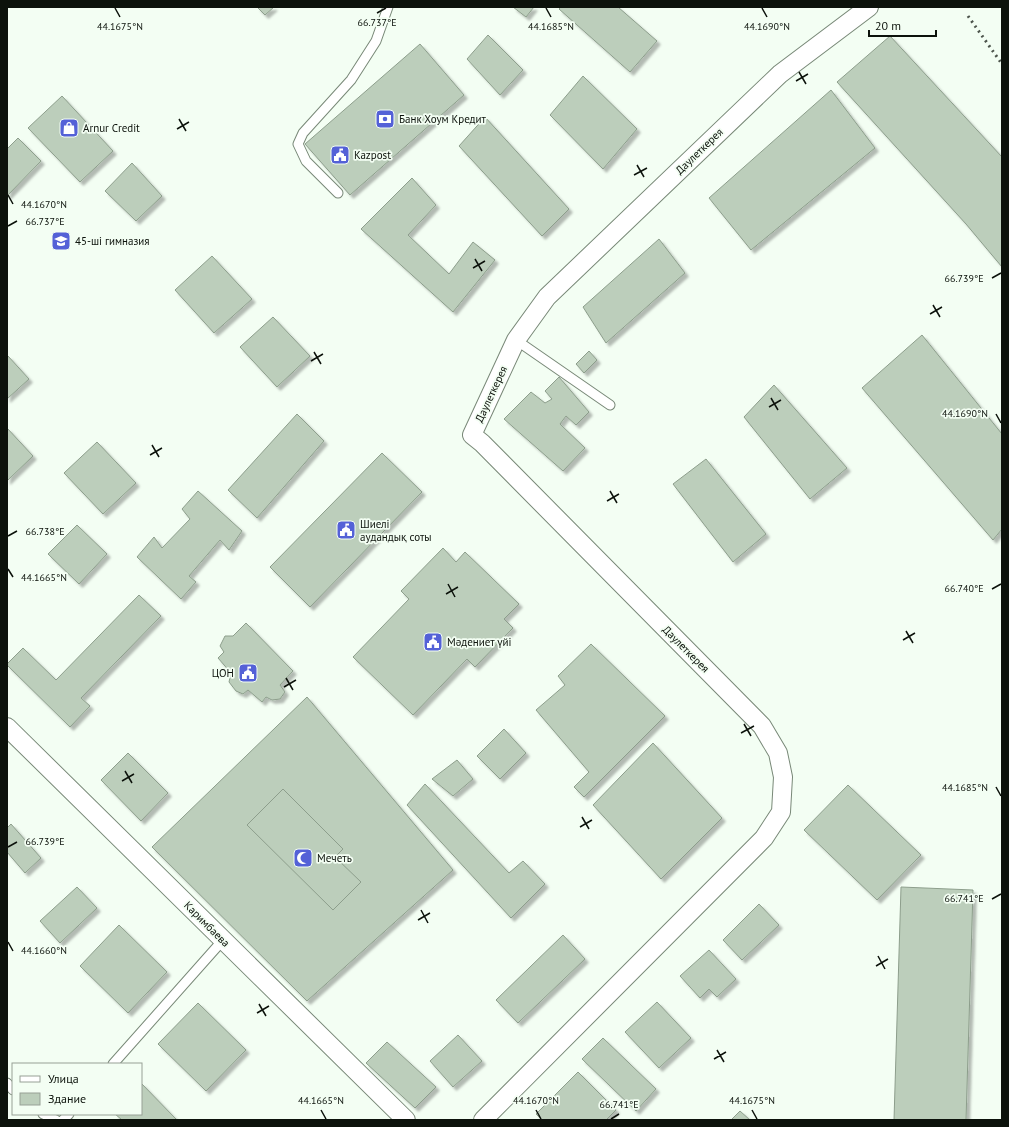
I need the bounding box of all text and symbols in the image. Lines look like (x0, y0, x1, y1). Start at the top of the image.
scale bar (869, 12, 936, 38)
text: 66.737°E (358, 16, 397, 29)
text: 20 m (875, 18, 901, 33)
text: 44.1675°N (97, 20, 143, 33)
text: 44.1685°N (528, 20, 574, 33)
text: 44.1690°N (744, 20, 790, 33)
bank icon: Банк Хоум Кредит (374, 108, 396, 130)
place label: Банк Хоум Кредит (399, 112, 487, 126)
shop icon: Arnur Credit (58, 117, 80, 139)
place label: Arnur Credit (83, 121, 140, 135)
street label: Даулеткерея (672, 125, 726, 177)
public building icon: Kazpost (329, 144, 351, 166)
place label: Kazpost (354, 148, 391, 162)
text: 44.1670°N (21, 198, 67, 211)
text: 66.737°E (26, 215, 65, 228)
school or university icon: 45-ші гимназия (50, 230, 72, 252)
place label: 45-ші гимназия (75, 234, 150, 248)
text: 66.739°E (945, 272, 984, 285)
street label: Даулеткерея (472, 363, 510, 425)
text: 44.1690°N (942, 407, 988, 420)
place label: Шиелі аудандық соты (360, 517, 432, 544)
public building icon: Шиелі аудандық соты (335, 519, 357, 541)
text: 66.738°E (26, 525, 65, 538)
text: 44.1665°N (21, 571, 67, 584)
text: 66.740°E (945, 582, 984, 595)
street label: Даулеткерея (660, 623, 712, 675)
public building icon: Мәдениет үйі (422, 631, 444, 653)
place label: Мәдениет үйі (447, 635, 512, 649)
public building icon: ЦОН (237, 662, 259, 684)
place label: ЦОН (212, 666, 234, 680)
text: 44.1685°N (942, 781, 988, 794)
text: 66.739°E (26, 835, 65, 848)
mosque icon: Мечеть (292, 847, 314, 869)
place label: Мечеть (317, 851, 352, 865)
text: 66.741°E (945, 892, 984, 905)
street label: Каримбаева (181, 898, 233, 950)
text: 44.1660°N (21, 944, 67, 957)
legend (12, 1063, 142, 1115)
text: Улица (48, 1071, 79, 1086)
text: Здание (48, 1091, 86, 1106)
text: 44.1665°N (298, 1094, 344, 1107)
text: 44.1670°N (513, 1094, 559, 1107)
text: 44.1675°N (729, 1094, 775, 1107)
text: 66.741°E (600, 1098, 639, 1111)

